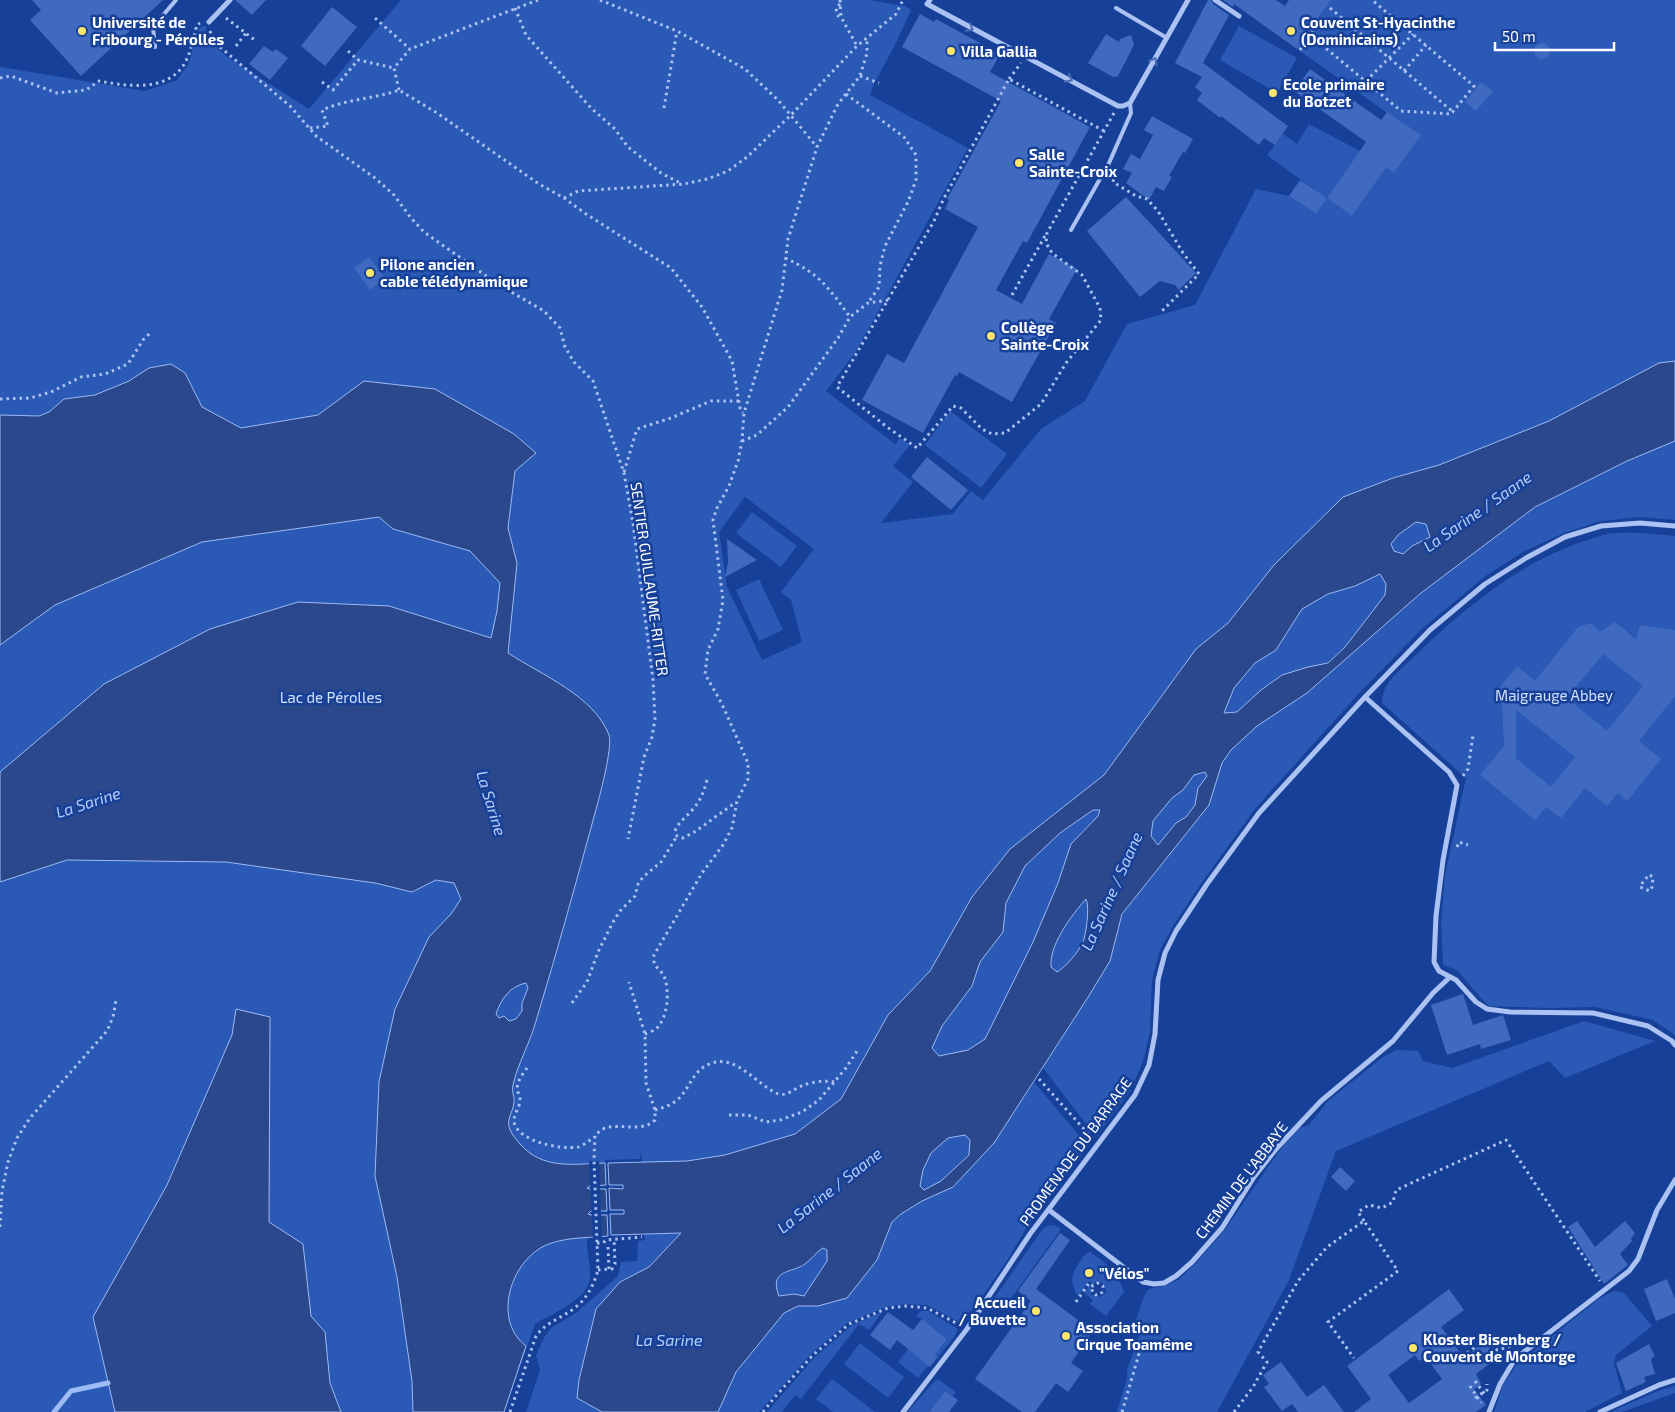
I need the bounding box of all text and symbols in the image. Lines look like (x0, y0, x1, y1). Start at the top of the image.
place label: Université de Fribourg - Pérolles (92, 13, 224, 48)
place label: Couvent St-Hyacinthe (Dominicains) (1301, 13, 1456, 48)
scale bar (1495, 20, 1614, 52)
one-way arrow (965, 21, 974, 31)
marker: Université de Fribourg - Pérolles (76, 25, 88, 37)
marker: Couvent St-Hyacinthe (Dominicains) (1285, 25, 1297, 37)
text: 50 m (1502, 27, 1536, 45)
place label: Villa Gallia (961, 42, 1037, 60)
marker: Villa Gallia (945, 45, 957, 57)
one-way arrow (1148, 58, 1158, 67)
one-way arrow (1063, 73, 1072, 83)
place label: Ecole primaire du Botzet (1283, 75, 1385, 110)
marker: Ecole primaire du Botzet (1267, 87, 1279, 99)
place label: Salle Sainte-Croix (1029, 145, 1117, 180)
marker: Salle Sainte-Croix (1013, 157, 1025, 169)
place label: Pilone ancien cable télédynamique (380, 255, 528, 291)
marker: Pilone ancien cable télédynamique (364, 267, 376, 279)
place label: Collège Sainte-Croix (1001, 318, 1089, 353)
marker: Collège Sainte-Croix (985, 330, 997, 342)
water label: La Sarine / Saane (1419, 466, 1535, 555)
street label: SENTIER GUILLAUME-RITTER (627, 481, 673, 677)
park label: Maigrauge Abbey (1495, 686, 1613, 704)
park label: Lac de Pérolles (280, 688, 382, 706)
water label: La Sarine (473, 768, 511, 838)
water label: La Sarine (53, 782, 123, 821)
water label: La Sarine / Saane (1076, 828, 1146, 953)
street label: PROMENADE DU BARRAGE (1015, 1073, 1135, 1229)
street label: CHEMIN DE L'ABBAYE (1191, 1118, 1291, 1242)
water label: La Sarine / Saane (773, 1143, 886, 1237)
place label: "Vélos" (1099, 1264, 1149, 1282)
marker: "Vélos" (1083, 1267, 1095, 1279)
place label: Accueil / Buvette (958, 1293, 1026, 1328)
marker: Accueil / Buvette (1030, 1305, 1042, 1317)
place label: Association Cirque Toamême (1076, 1318, 1193, 1353)
water label: La Sarine (635, 1330, 703, 1349)
marker: Association Cirque Toamême (1060, 1330, 1072, 1342)
place label: Kloster Bisenberg / Couvent de Montorge (1423, 1330, 1576, 1365)
marker: Kloster Bisenberg / Couvent de Montorge (1407, 1342, 1419, 1354)

